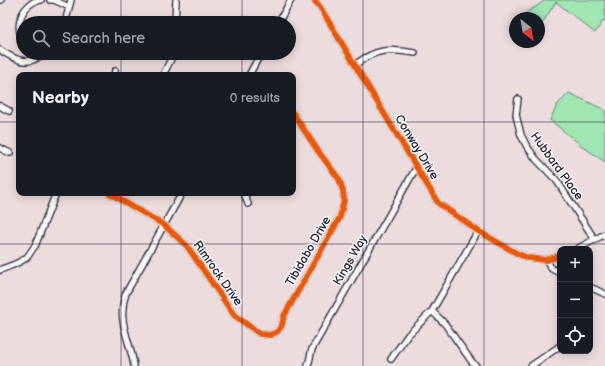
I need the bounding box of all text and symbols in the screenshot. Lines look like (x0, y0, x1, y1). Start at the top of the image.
north arrow (509, 12, 545, 48)
search box (16, 16, 296, 60)
icon: search (30, 27, 52, 49)
text: Search here (62, 29, 145, 48)
text: Nearby (32, 88, 89, 108)
text: 0 results (230, 90, 280, 106)
street label: Conway Drive (391, 112, 442, 182)
street label: Hubbard Place (527, 129, 586, 203)
street label: Tibidabo Drive (282, 214, 334, 289)
street label: Kings Way (330, 232, 371, 288)
street label: Rimrock Drive (190, 238, 245, 309)
map controls (557, 246, 593, 354)
button: + (557, 246, 593, 282)
button: − (557, 282, 593, 318)
button: locate (557, 318, 593, 354)

